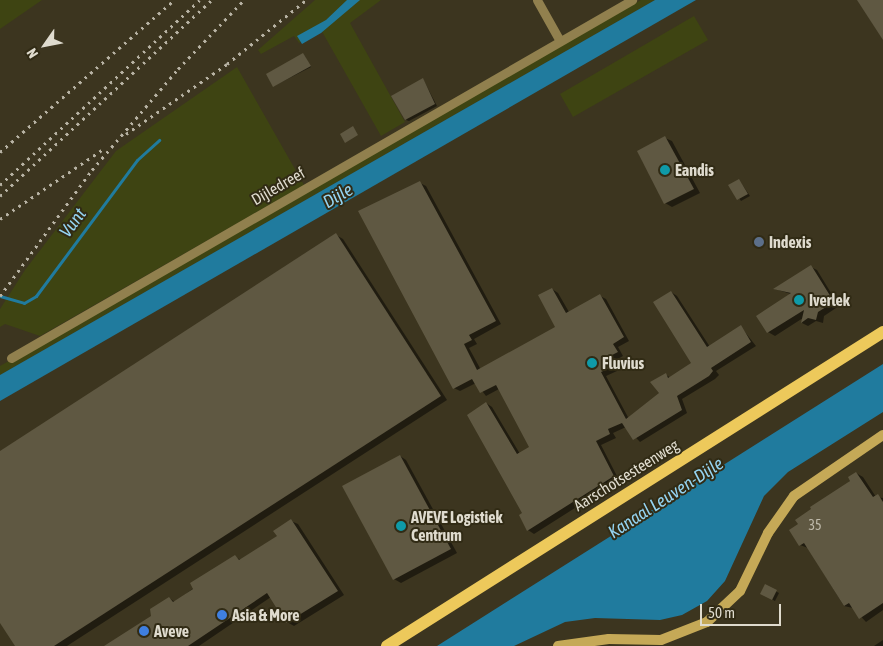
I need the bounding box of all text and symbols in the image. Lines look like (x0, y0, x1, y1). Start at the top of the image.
north arrow (20, 20, 70, 70)
text: N (23, 45, 41, 61)
place label: Eandis (675, 160, 714, 180)
street label: Dijledreef (248, 163, 308, 209)
marker: Eandis (659, 164, 671, 176)
water label: Dijle (319, 179, 357, 213)
water label: Vunt (55, 204, 91, 242)
place label: Indexis (769, 232, 811, 252)
marker: Indexis (753, 236, 765, 248)
place label: Iverlek (809, 290, 850, 310)
marker: Iverlek (793, 294, 805, 306)
place label: Fluvius (602, 353, 644, 373)
marker: Fluvius (586, 357, 598, 369)
street label: Aarschotsesteenweg (570, 435, 682, 515)
water label: Kanaal Leuven-Dijle (604, 453, 728, 543)
place label: AVEVE Logistiek Centrum (411, 507, 503, 545)
house number: 35 (808, 517, 822, 533)
marker: AVEVE Logistiek Centrum (395, 520, 407, 532)
scale bar (703, 594, 784, 626)
text: 50 m (708, 604, 735, 621)
place label: Asia & More (232, 605, 300, 625)
marker: Asia & More (216, 609, 228, 621)
place label: Aveve (154, 621, 189, 641)
marker: Aveve (138, 625, 150, 637)

